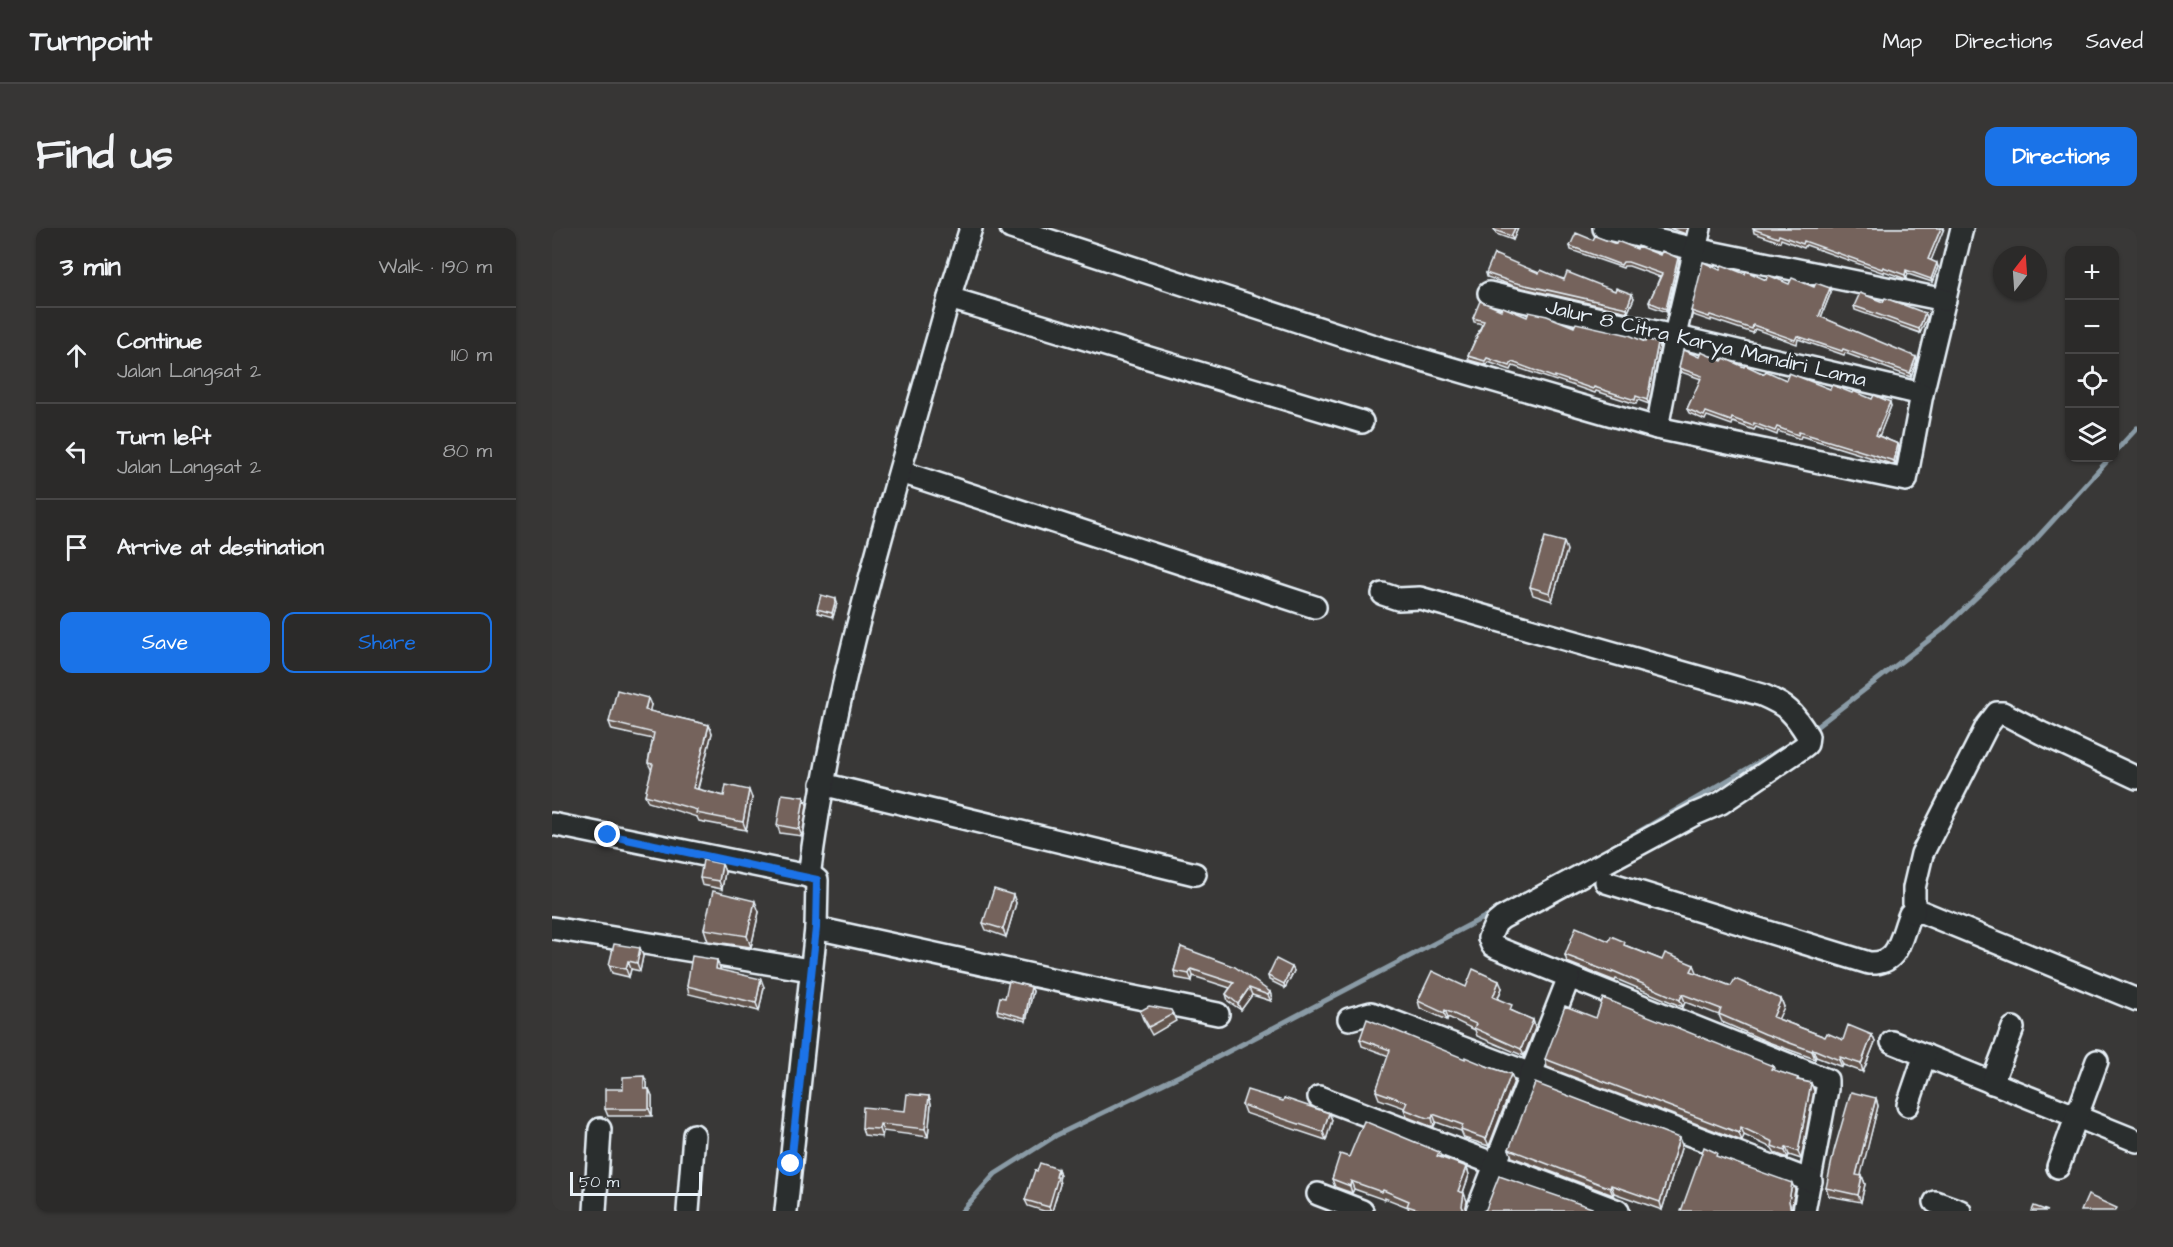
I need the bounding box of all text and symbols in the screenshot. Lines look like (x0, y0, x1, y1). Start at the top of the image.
text: Turnpoint (30, 22, 152, 61)
text: Map (1882, 27, 1922, 56)
text: Directions (1955, 27, 2053, 56)
text: Saved (2086, 27, 2143, 56)
text: Find us (36, 127, 173, 185)
button: Directions (1985, 127, 2137, 186)
north arrow (1993, 246, 2047, 300)
map controls (2065, 246, 2119, 462)
button: + (2065, 246, 2119, 300)
text: 3 min (60, 249, 121, 285)
text: Walk · 190 m (379, 253, 492, 281)
street label: Jalur 8 Citra Karya Mandiri Lama (1542, 292, 1870, 396)
button: − (2065, 300, 2119, 354)
text: Continue (117, 326, 202, 357)
icon: ahead (60, 339, 93, 372)
text: 110 m (451, 341, 492, 369)
button: locate (2065, 354, 2119, 408)
text: Jalan Langsat 2 (117, 357, 261, 385)
button: layers (2065, 408, 2119, 462)
text: Turn left (117, 422, 211, 453)
icon: left (60, 435, 93, 468)
text: 80 m (443, 437, 492, 465)
text: Jalan Langsat 2 (117, 453, 261, 481)
icon: arrive (60, 531, 93, 564)
text: Arrive at destination (117, 532, 324, 563)
button: Save (60, 612, 270, 673)
button: Share (282, 612, 492, 673)
route end (594, 821, 620, 847)
route start (777, 1150, 803, 1176)
scale bar (570, 1169, 702, 1196)
text: 50 m (579, 1171, 619, 1193)

